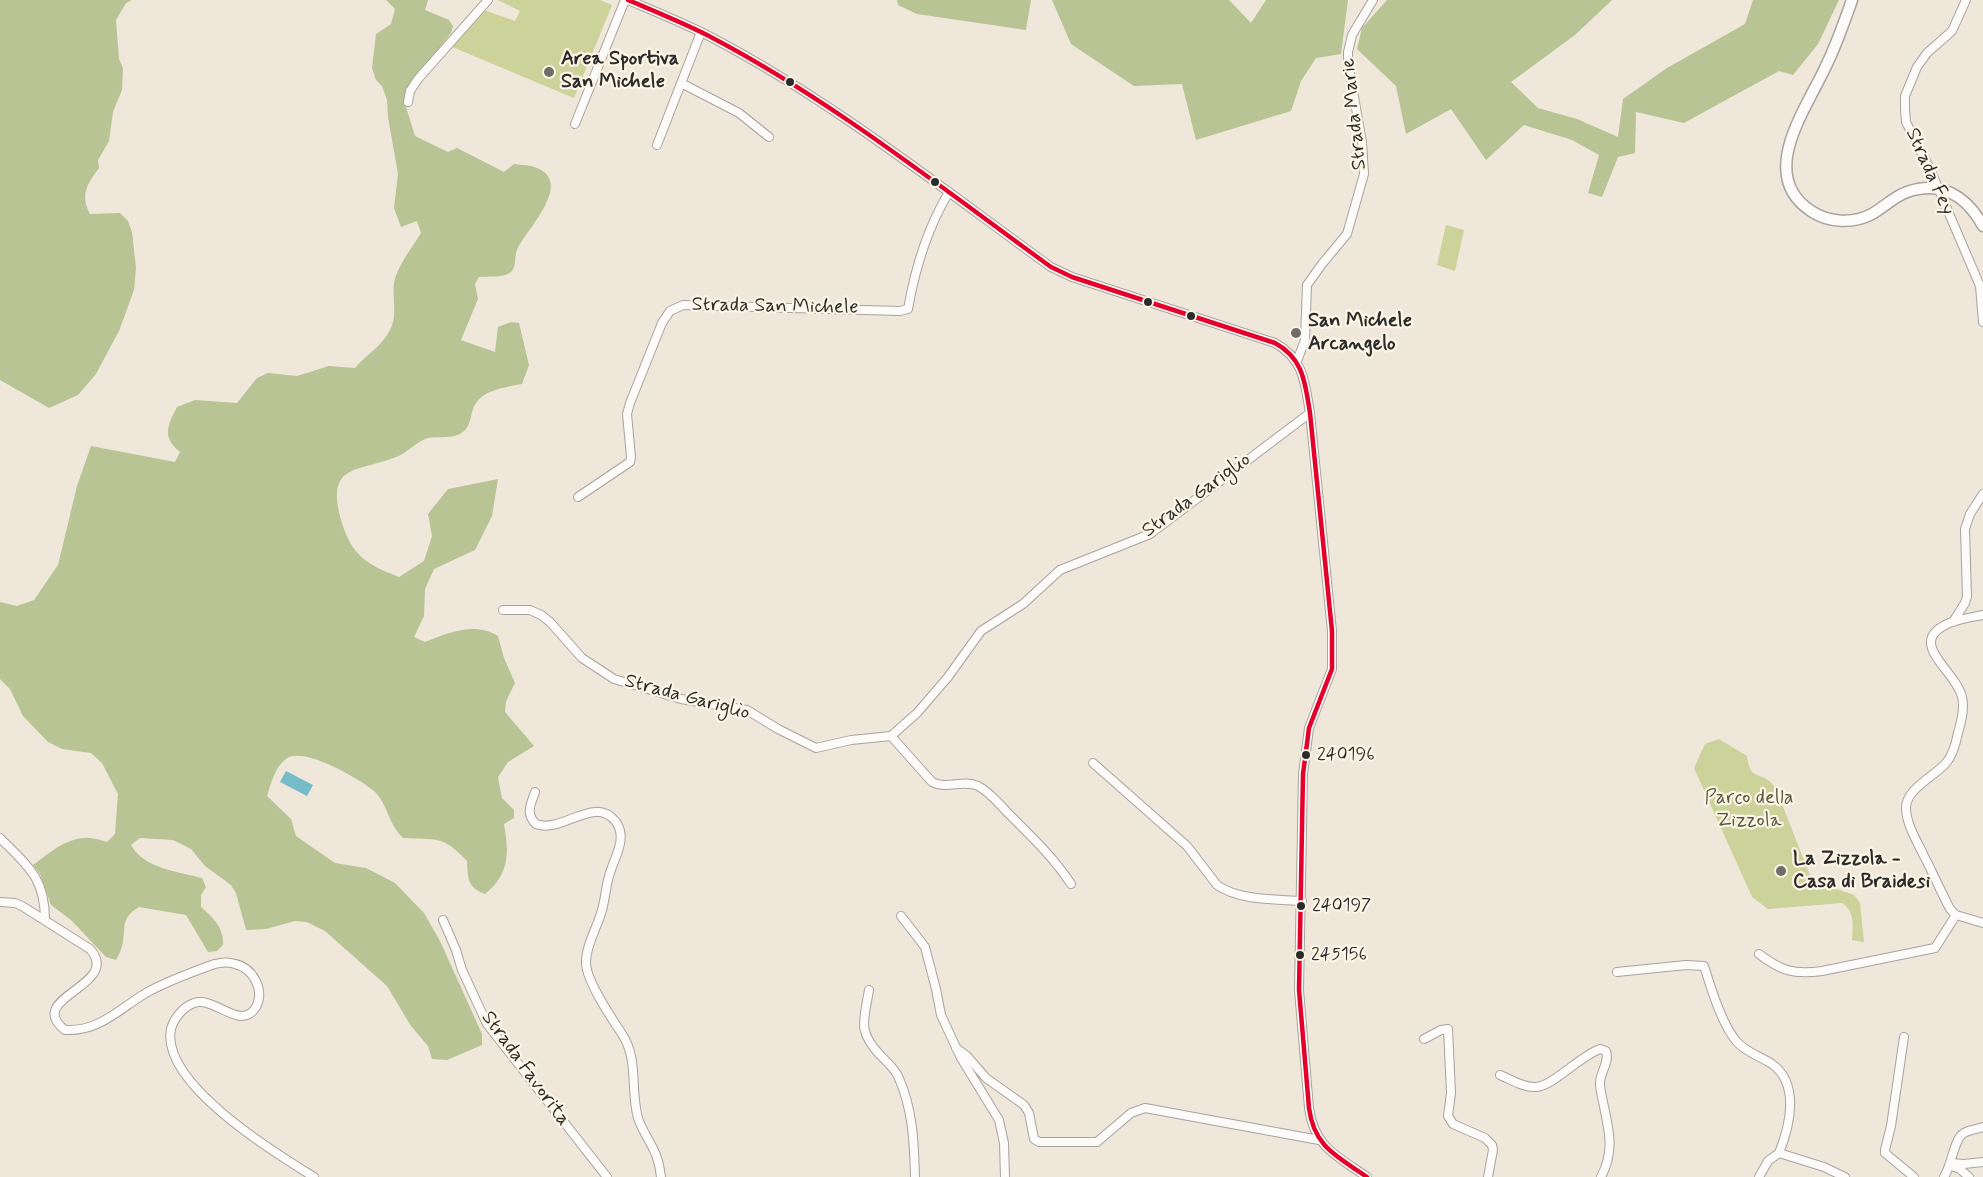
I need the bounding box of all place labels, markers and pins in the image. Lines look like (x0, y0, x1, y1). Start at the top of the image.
place label: Area Sportiva San Michele (561, 48, 679, 95)
marker: Area Sportiva San Michele (542, 65, 556, 79)
unlabelled marker (784, 76, 796, 88)
unlabelled marker (929, 176, 941, 188)
unlabelled marker (1142, 296, 1154, 308)
unlabelled marker (1185, 310, 1197, 322)
place label: San Michele Arcangelo (1308, 310, 1412, 357)
marker: San Michele Arcangelo (1289, 326, 1303, 340)
place label: 240196 (1317, 744, 1375, 766)
marker: 240196 (1300, 749, 1312, 761)
place label: La Zizzola - Casa di Braidesi (1793, 848, 1930, 895)
marker: La Zizzola - Casa di Braidesi (1774, 864, 1788, 878)
place label: 240197 (1312, 895, 1371, 917)
marker: 240197 (1295, 900, 1307, 912)
place label: 245156 (1311, 944, 1367, 966)
marker: 245156 (1294, 949, 1306, 961)

